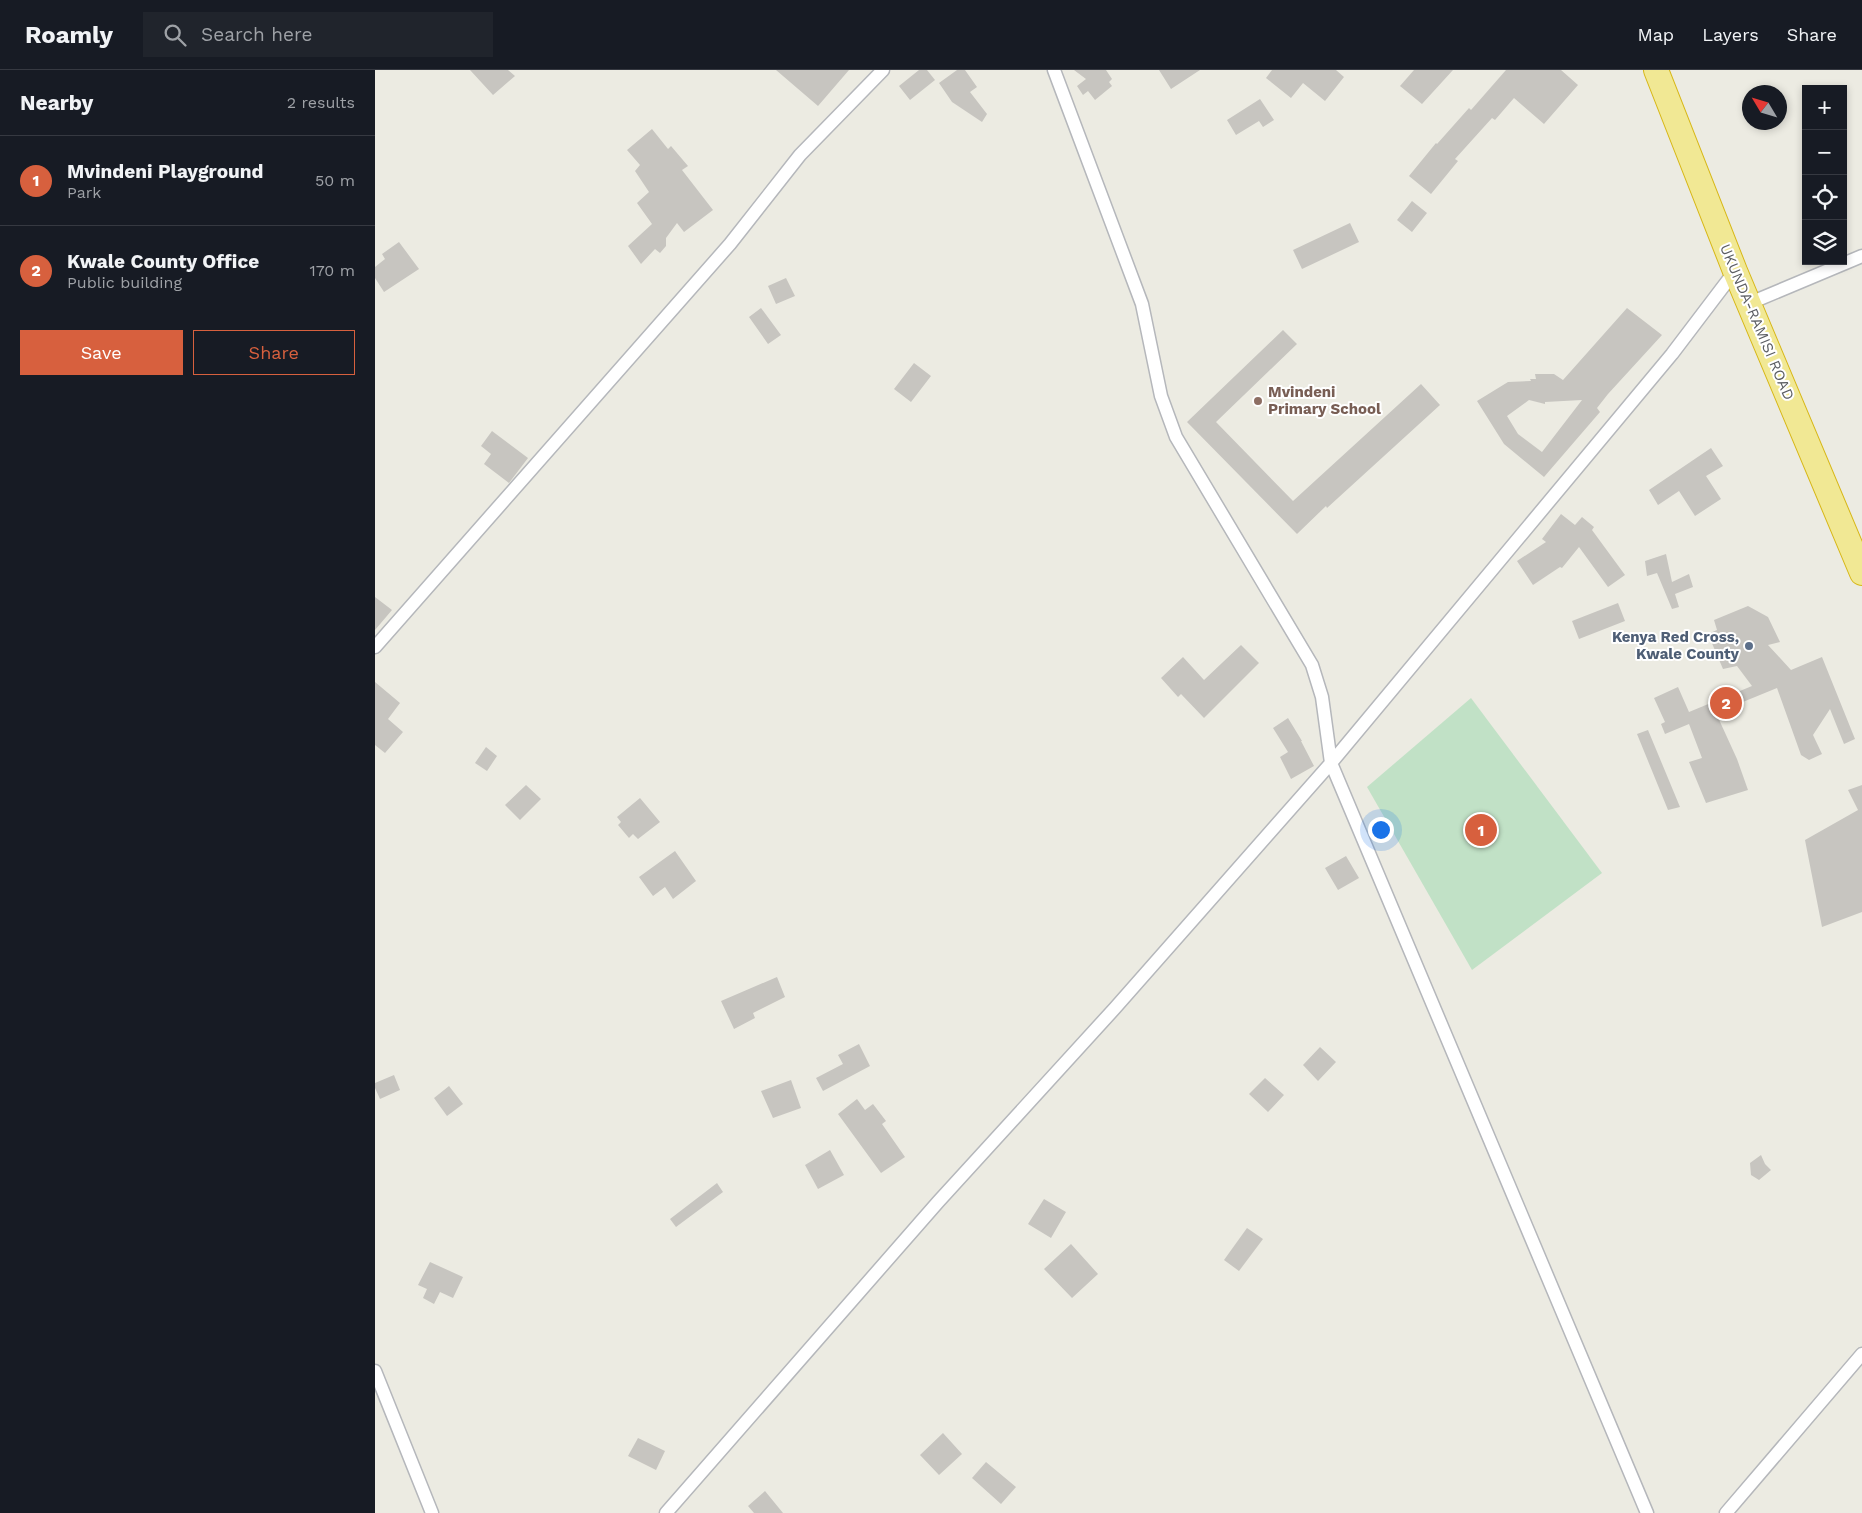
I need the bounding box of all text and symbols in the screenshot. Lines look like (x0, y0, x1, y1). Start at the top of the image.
search box (143, 12, 493, 57)
text: Roamly (25, 21, 113, 49)
icon: search (161, 21, 189, 49)
text: Search here (201, 23, 312, 46)
text: Map (1637, 24, 1674, 45)
text: Layers (1702, 24, 1759, 45)
text: Share (1787, 24, 1837, 45)
north arrow (1742, 85, 1787, 130)
map controls (1802, 85, 1847, 265)
button: + (1802, 85, 1847, 130)
text: Nearby (20, 90, 93, 115)
text: 2 results (287, 93, 355, 112)
button: − (1802, 130, 1847, 175)
text: Mvindeni Playground (67, 160, 263, 183)
text: 1 (33, 171, 39, 190)
text: 50 m (315, 171, 355, 190)
button: locate (1802, 175, 1847, 220)
text: Park (67, 183, 101, 202)
button: layers (1802, 220, 1847, 265)
street label: UKUNDA-RAMISI ROAD (1716, 241, 1798, 403)
text: Kwale County Office (67, 250, 259, 273)
text: 2 (31, 261, 41, 280)
text: 170 m (309, 261, 355, 280)
text: Public building (67, 273, 182, 292)
button: Save (20, 330, 183, 375)
button: Share (193, 330, 355, 375)
place label: Mvindeni Primary School (1268, 383, 1381, 418)
marker: Mvindeni Primary School (1252, 395, 1264, 407)
place label: Kenya Red Cross, Kwale County (1612, 628, 1740, 663)
marker: Kenya Red Cross, Kwale County (1743, 640, 1755, 652)
pin: 2 (1710, 684, 1742, 722)
pin: 1 (1465, 811, 1497, 849)
your location (1368, 817, 1394, 843)

